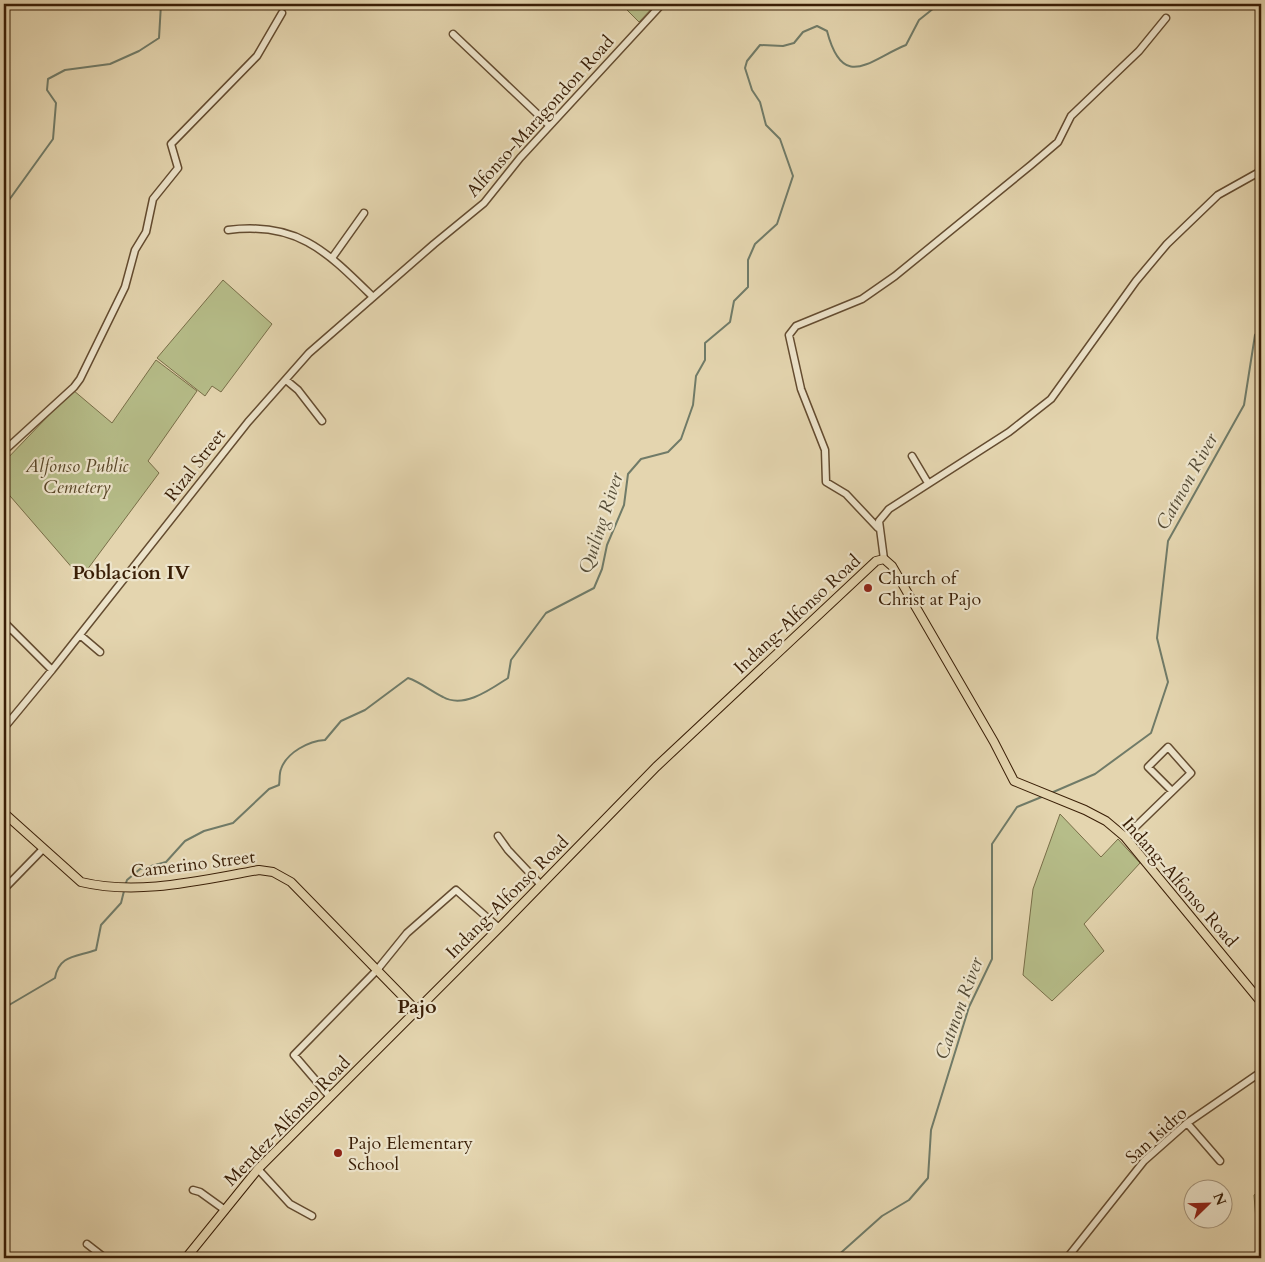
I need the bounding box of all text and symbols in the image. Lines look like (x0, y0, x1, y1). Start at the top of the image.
street label: Alfonso-Maragondon Road (461, 30, 620, 203)
street label: Rizal Street (159, 423, 232, 507)
water label: Catmon River (1150, 428, 1224, 534)
park label: Alfonso Public Cemetery (24, 454, 129, 500)
water label: Quiling River (572, 469, 630, 577)
street label: Indang-Alfonso Road (728, 549, 867, 680)
district label: Poblacion IV (72, 559, 190, 586)
place label: Church of Christ at Pajo (878, 566, 982, 612)
marker: Church of Christ at Pajo (862, 582, 874, 594)
street label: Indang-Alfonso Road (1116, 812, 1243, 953)
street label: Indang-Alfonso Road (440, 830, 575, 965)
street label: Camerino Street (130, 844, 257, 884)
water label: Catmon River (929, 953, 990, 1063)
district label: Pajo (397, 993, 437, 1020)
street label: Mendez-Alfonso Road (219, 1050, 356, 1192)
street label: San Isidro (1120, 1101, 1193, 1170)
place label: Pajo Elementary School (348, 1131, 474, 1177)
marker: Pajo Elementary School (332, 1147, 344, 1159)
north arrow (1182, 1180, 1232, 1230)
text: N (1208, 1190, 1231, 1208)

